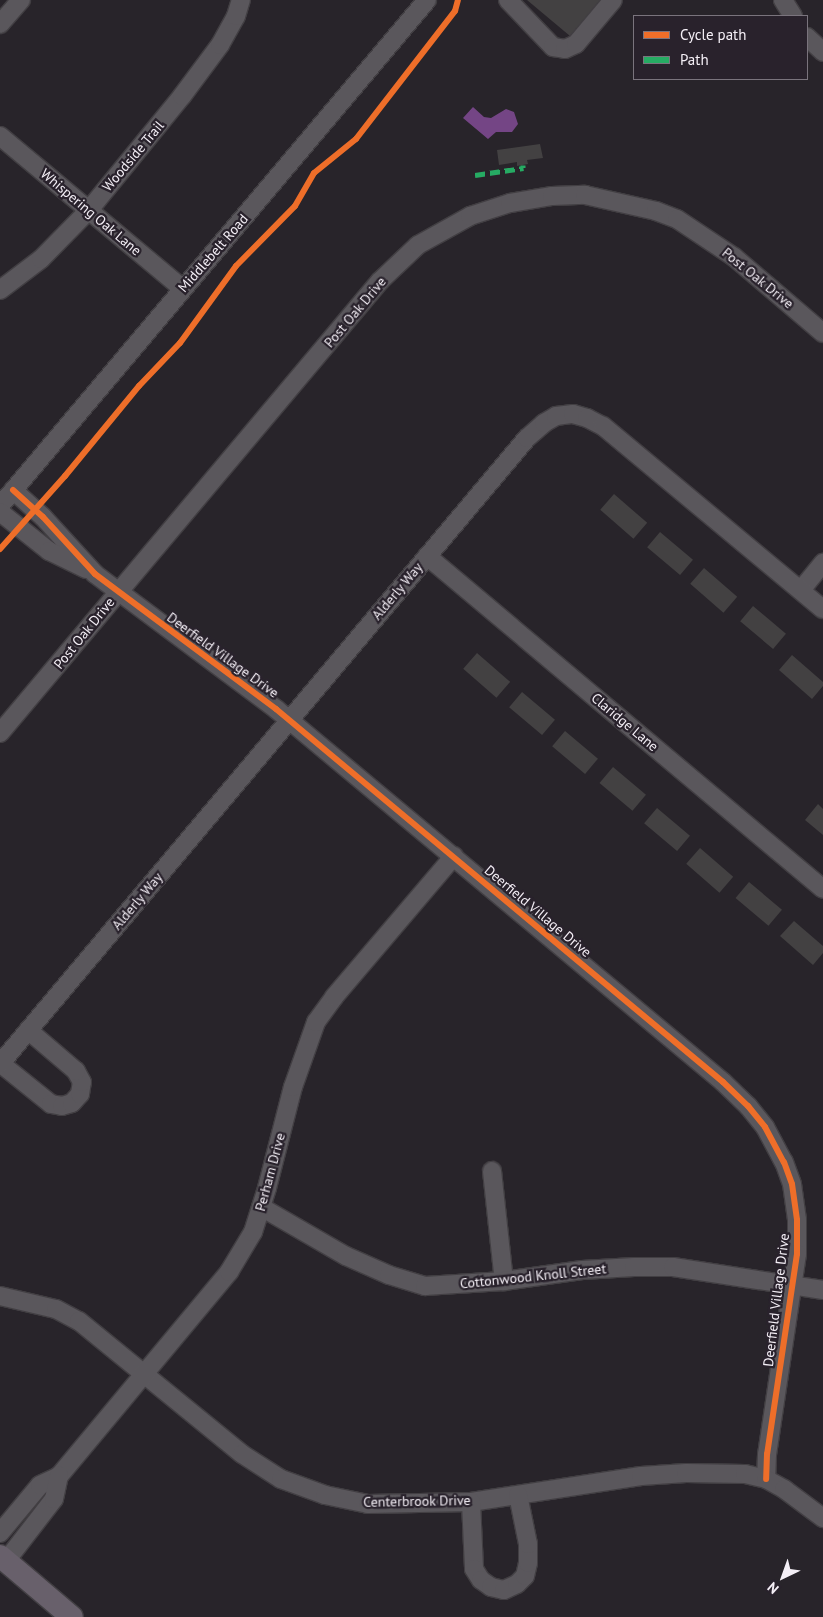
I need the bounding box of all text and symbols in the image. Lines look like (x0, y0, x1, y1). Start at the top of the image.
legend (633, 15, 808, 80)
text: Cycle path (680, 25, 746, 44)
text: Path (680, 50, 709, 69)
street label: Woodside Trail (98, 117, 168, 195)
street label: Whispering Oak Lane (37, 165, 145, 259)
street label: Middlebelt Road (175, 211, 251, 295)
street label: Post Oak Drive (719, 244, 797, 312)
street label: Post Oak Drive (320, 273, 390, 351)
street label: Alderly Way (368, 559, 426, 623)
street label: Post Oak Drive (50, 594, 118, 672)
street label: Deerfield Village Drive (164, 609, 282, 701)
street label: Claridge Lane (588, 689, 662, 755)
street label: Deerfield Village Drive (481, 861, 595, 961)
street label: Alderly Way (108, 869, 166, 933)
street label: Perham Drive (251, 1131, 289, 1213)
street label: Deerfield Village Drive (759, 1232, 793, 1368)
street label: Cottonwood Knoll Street (459, 1260, 607, 1292)
street label: Centerbrook Drive (363, 1492, 471, 1510)
north arrow (758, 1552, 808, 1602)
text: N (764, 1578, 782, 1598)

